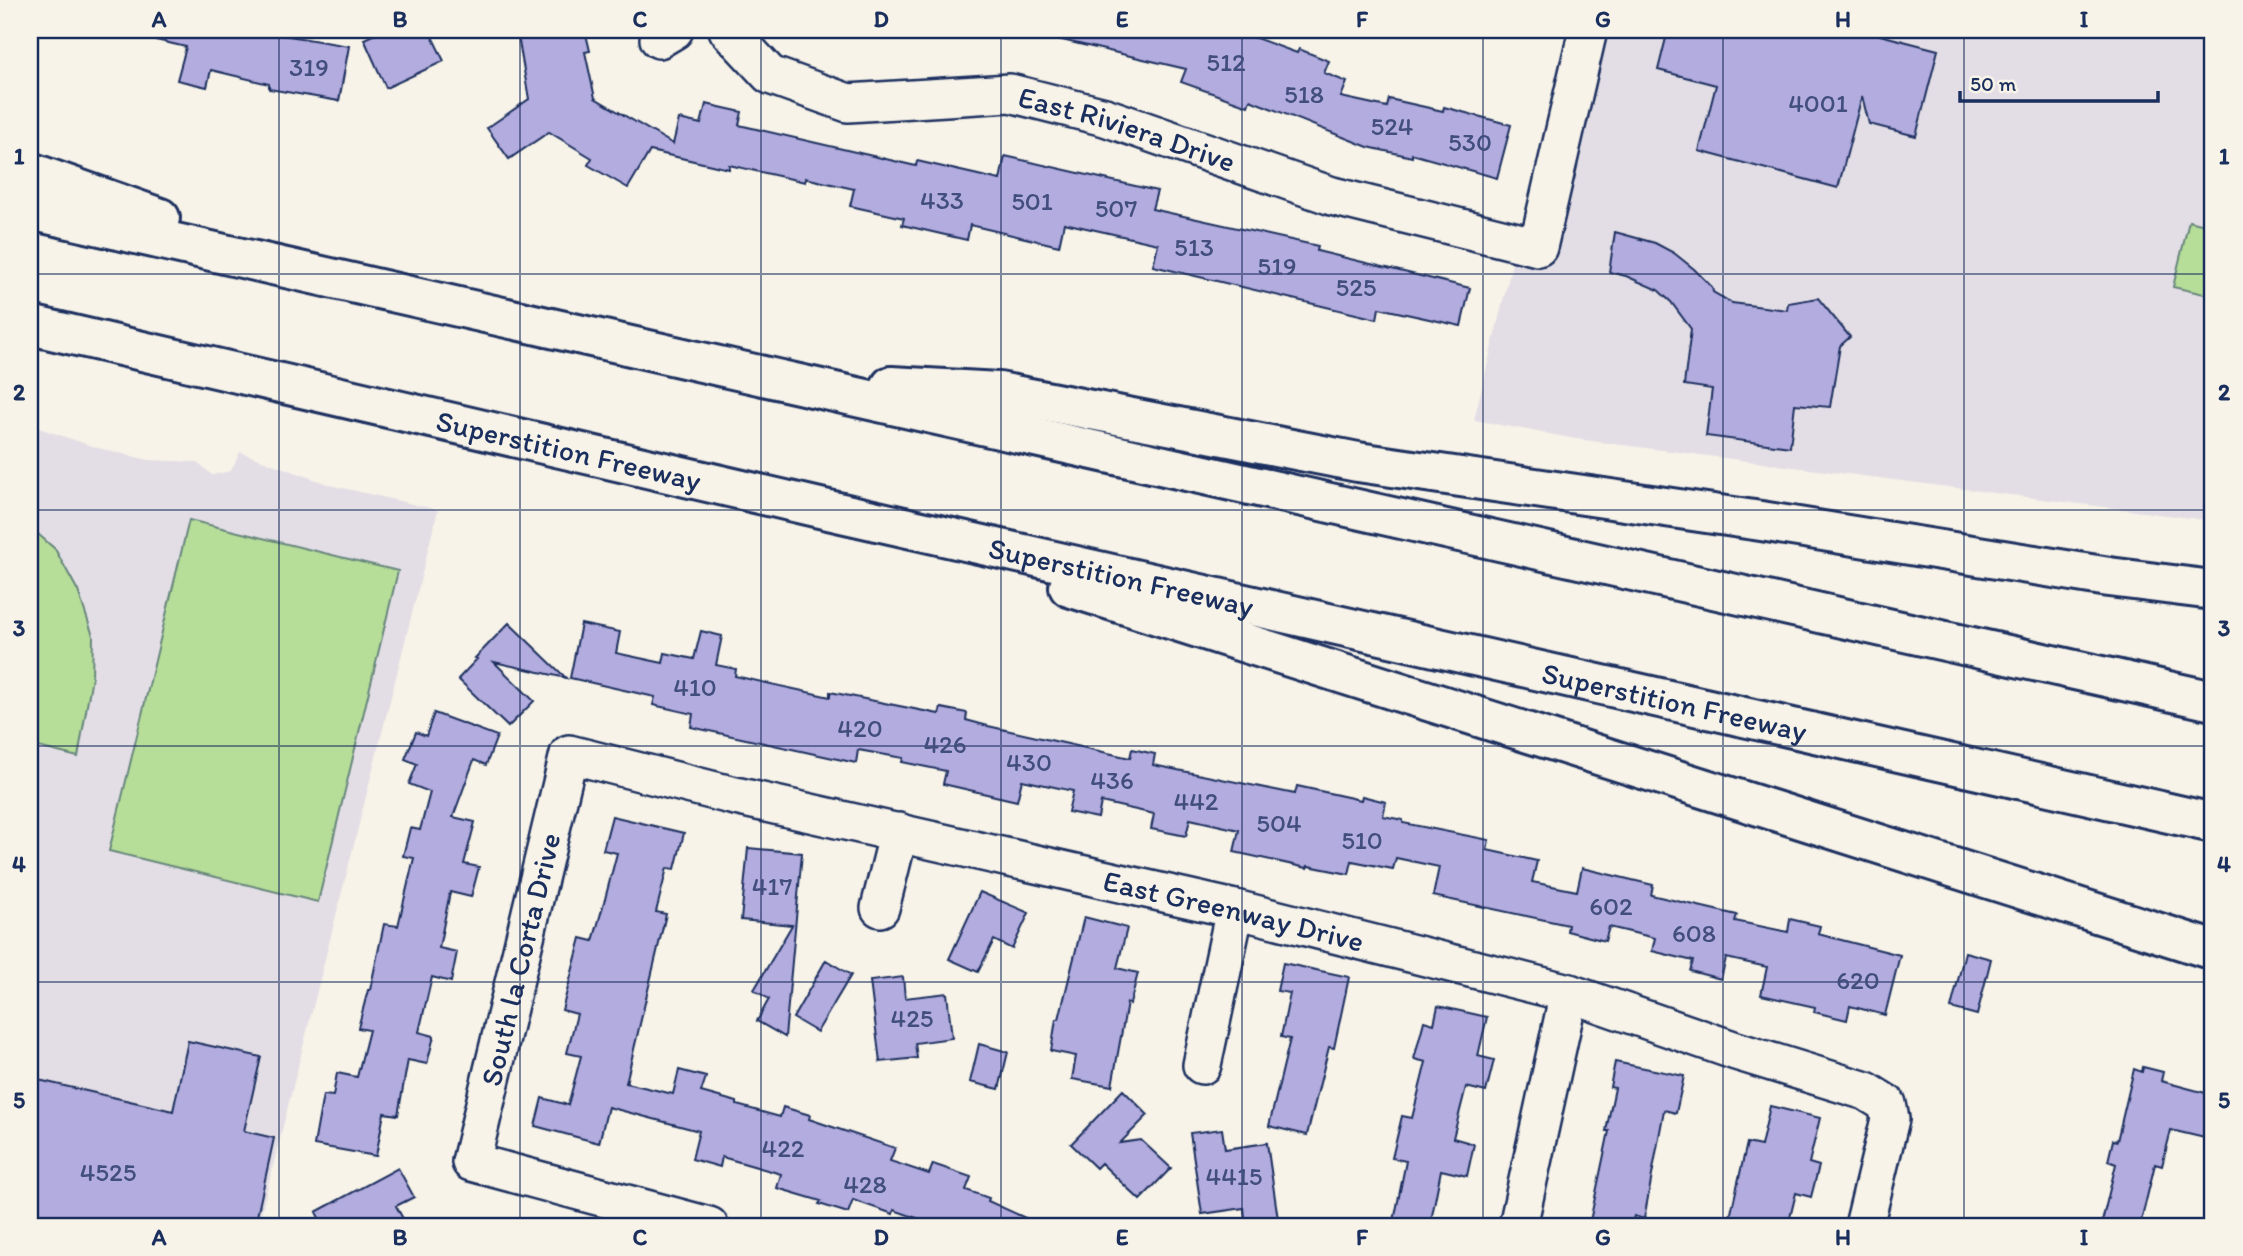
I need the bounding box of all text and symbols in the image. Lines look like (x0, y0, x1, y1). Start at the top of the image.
text: A (151, 5, 167, 33)
text: B (393, 5, 408, 33)
text: C (633, 5, 648, 33)
text: D (873, 5, 889, 33)
text: E (1116, 5, 1129, 33)
text: F (1356, 5, 1369, 33)
text: G (1595, 5, 1611, 33)
text: H (1835, 5, 1851, 33)
text: I (2080, 5, 2089, 33)
house number: 512 (1206, 46, 1246, 78)
house number: 319 (289, 51, 329, 83)
scale bar (1960, 60, 2157, 104)
text: 50 m (1970, 71, 2017, 96)
street label: East Riviera Drive (1015, 77, 1241, 180)
house number: 518 (1284, 78, 1324, 110)
house number: 4001 (1788, 87, 1848, 119)
house number: 524 (1371, 110, 1414, 142)
house number: 530 (1448, 126, 1492, 158)
text: 1 (14, 142, 25, 170)
text: 1 (2219, 142, 2230, 170)
house number: 433 (920, 184, 964, 216)
house number: 501 (1011, 185, 1053, 217)
house number: 507 (1095, 192, 1137, 224)
house number: 513 (1174, 231, 1214, 263)
house number: 519 (1257, 250, 1297, 282)
house number: 525 (1336, 271, 1376, 303)
text: 2 (13, 378, 26, 406)
text: 2 (2218, 378, 2231, 406)
street label: Superstition Freeway (433, 401, 705, 498)
street label: Superstition Freeway (985, 528, 1257, 624)
text: 3 (13, 614, 26, 642)
text: 3 (2218, 614, 2231, 642)
street label: Superstition Freeway (1539, 653, 1810, 749)
house number: 410 (673, 671, 717, 703)
house number: 420 (837, 712, 883, 744)
house number: 426 (923, 728, 967, 760)
house number: 430 (1006, 746, 1052, 778)
house number: 436 (1090, 764, 1134, 796)
house number: 442 (1174, 785, 1219, 817)
house number: 504 (1256, 807, 1302, 839)
house number: 510 (1341, 824, 1383, 856)
street label: South la Corta Drive (471, 829, 568, 1089)
text: 4 (12, 850, 26, 878)
text: 4 (2217, 850, 2231, 878)
street label: East Greenway Drive (1100, 861, 1368, 959)
house number: 417 (752, 870, 792, 902)
house number: 602 (1589, 890, 1633, 922)
house number: 608 (1672, 917, 1716, 949)
house number: 620 (1836, 964, 1880, 996)
house number: 425 (891, 1002, 933, 1034)
text: 5 (13, 1086, 25, 1114)
text: 5 (2218, 1086, 2230, 1114)
house number: 422 (762, 1132, 805, 1164)
house number: 4525 (80, 1156, 136, 1188)
house number: 4415 (1206, 1160, 1262, 1192)
house number: 428 (843, 1168, 887, 1200)
text: A (151, 1223, 167, 1251)
text: B (393, 1223, 408, 1251)
text: C (633, 1223, 648, 1251)
text: D (873, 1223, 889, 1251)
text: E (1116, 1223, 1129, 1251)
text: F (1356, 1223, 1369, 1251)
text: G (1595, 1223, 1611, 1251)
text: H (1835, 1223, 1851, 1251)
text: I (2080, 1223, 2089, 1251)

